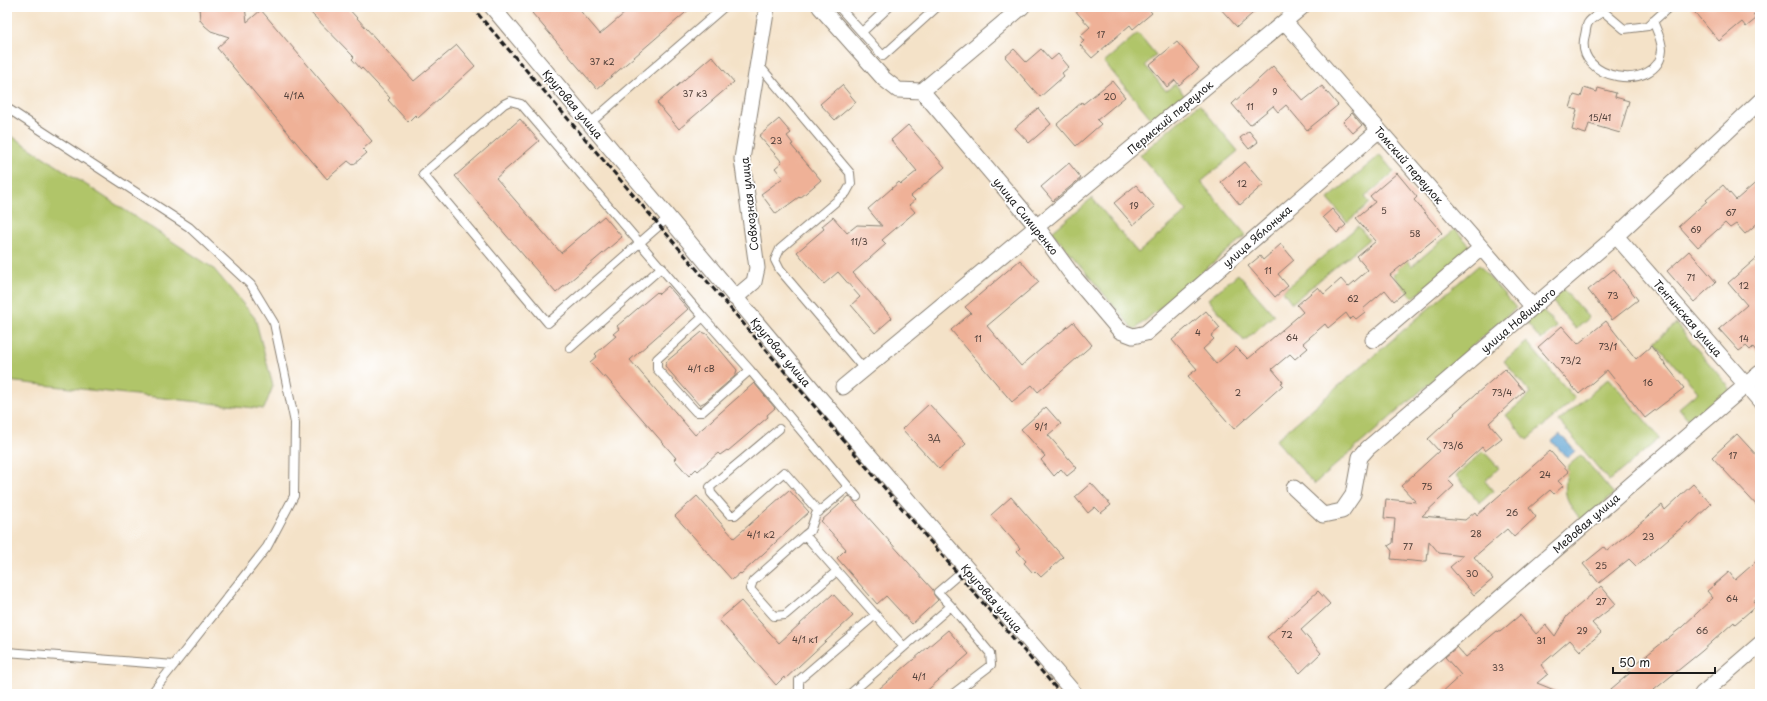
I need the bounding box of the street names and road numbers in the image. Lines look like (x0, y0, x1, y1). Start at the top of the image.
street label: Круговая улица (539, 66, 607, 143)
street label: Пермский переулок (1123, 76, 1217, 158)
street label: Томский переулок (1371, 123, 1448, 208)
street label: Совхозная улица (736, 156, 762, 252)
street label: улица Симиренко (989, 173, 1063, 259)
street label: улица Яблонька (1219, 201, 1296, 271)
street label: Тенгинская улица (1650, 276, 1726, 360)
street label: улица Новицкого (1477, 283, 1559, 357)
street label: Круговая улица (747, 314, 815, 391)
street label: Медовая улица (1549, 489, 1623, 557)
street label: Круговая улица (957, 560, 1027, 636)

